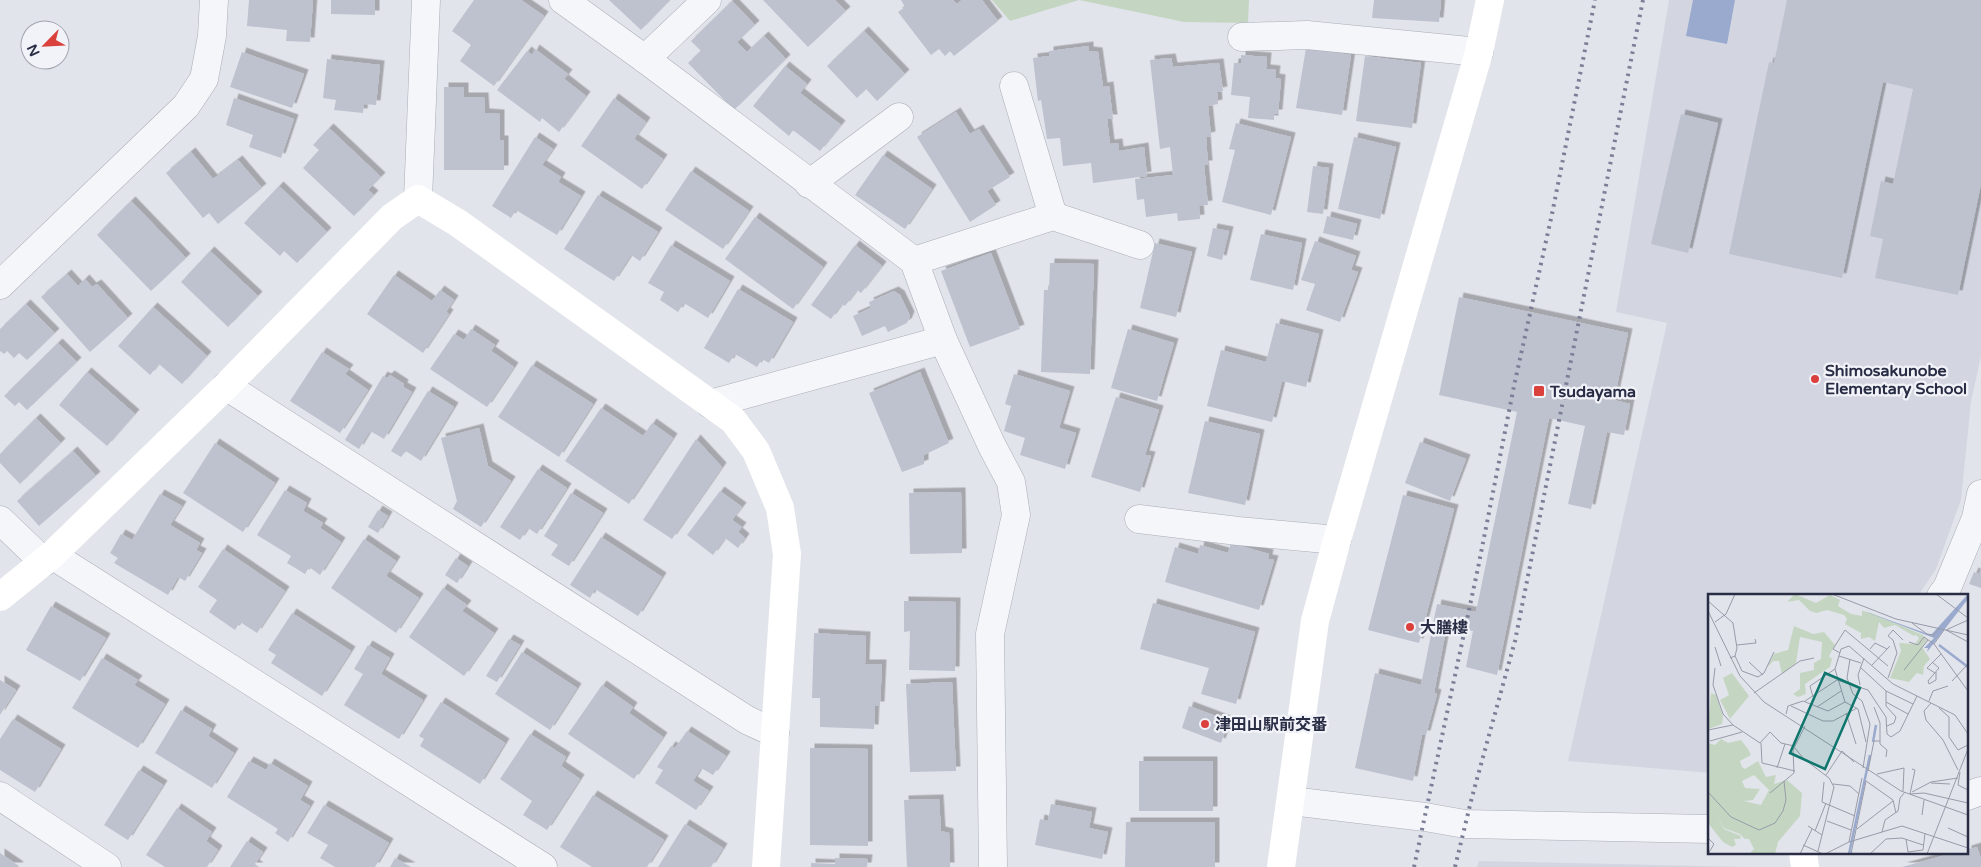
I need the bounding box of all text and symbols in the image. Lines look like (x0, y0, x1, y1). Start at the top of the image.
north arrow (20, 20, 70, 70)
text: N (24, 41, 44, 59)
place label: Shimosakunobe Elementary School (1825, 361, 1967, 399)
marker: Shimosakunobe Elementary School (1809, 373, 1821, 385)
place label: Tsudayama (1549, 382, 1636, 402)
marker: Tsudayama (1532, 384, 1546, 398)
inset map (1708, 594, 1968, 854)
place label: 大膳樓 (1420, 618, 1468, 638)
marker: 大膳樓 (1404, 621, 1416, 633)
place label: 津田山駅前交番 (1215, 715, 1327, 735)
marker: 津田山駅前交番 (1199, 718, 1211, 730)

